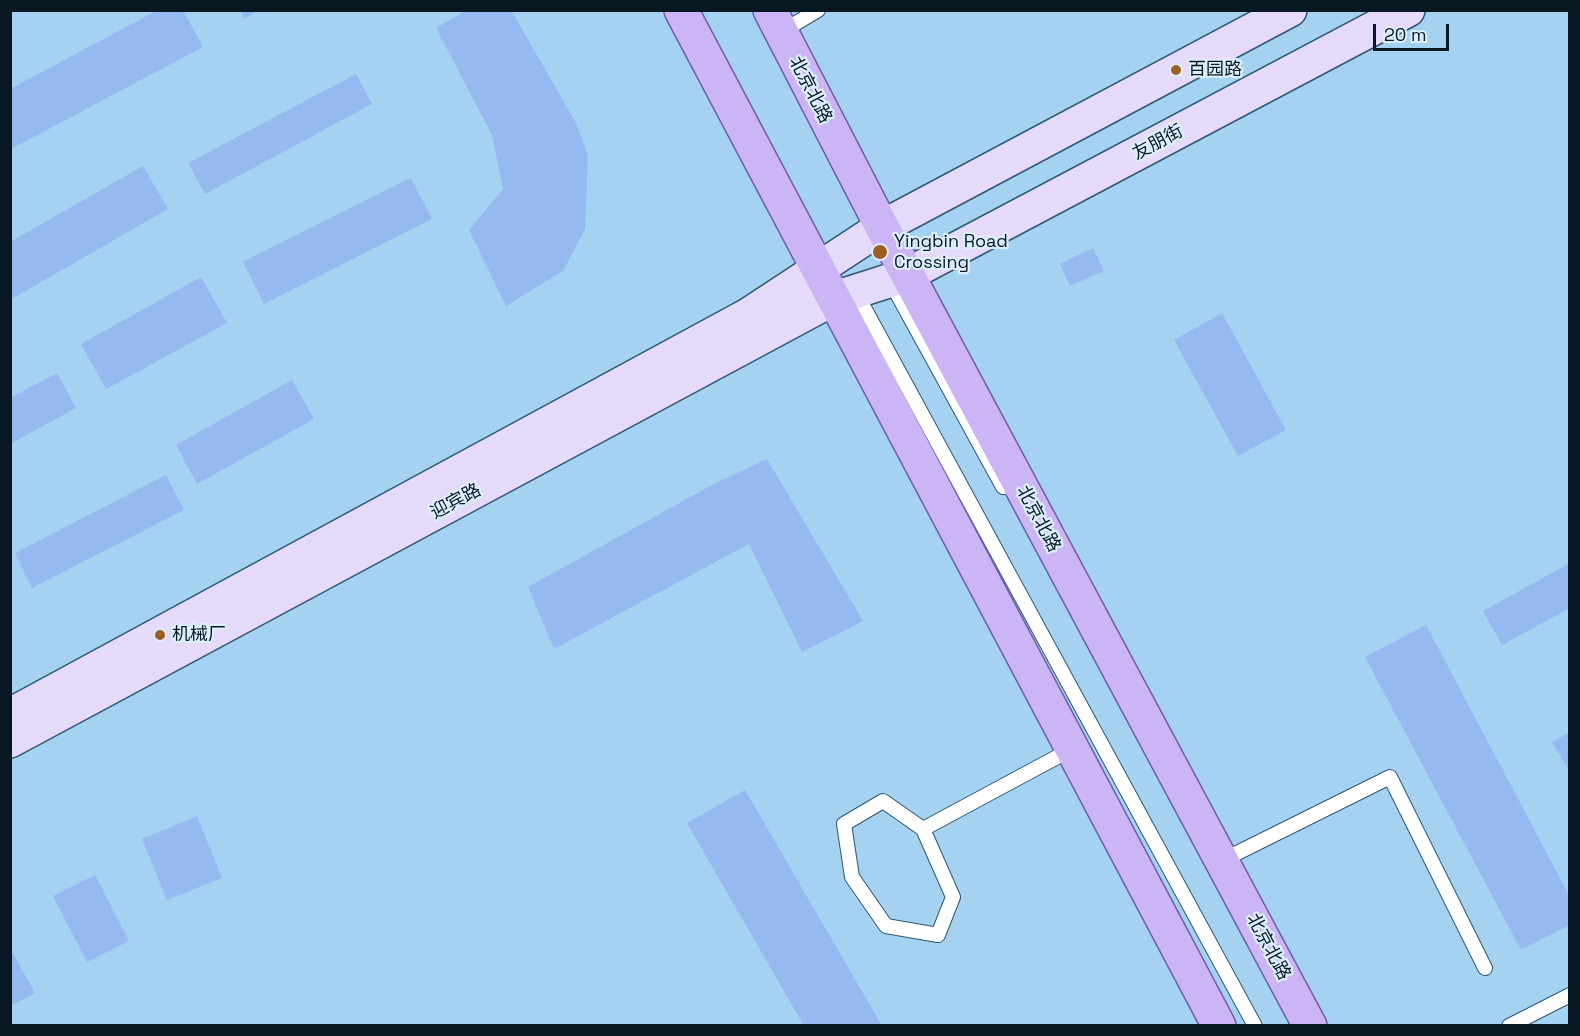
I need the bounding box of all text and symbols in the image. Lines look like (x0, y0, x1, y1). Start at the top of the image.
scale bar (1376, 12, 1452, 50)
text: 20 m (1384, 23, 1427, 46)
street label: 北京北路 (784, 53, 836, 127)
place label: 百园路 (1188, 59, 1242, 81)
marker: 百园路 (1169, 63, 1183, 77)
street label: 友朋街 (1129, 121, 1187, 165)
place label: Yingbin Road Crossing (894, 231, 1008, 274)
marker: Yingbin Road Crossing (871, 243, 889, 261)
street label: 迎宾路 (427, 480, 485, 524)
street label: 北京北路 (1012, 482, 1064, 556)
place label: 机械厂 (172, 624, 226, 646)
marker: 机械厂 (153, 628, 167, 642)
street label: 北京北路 (1242, 910, 1294, 984)

